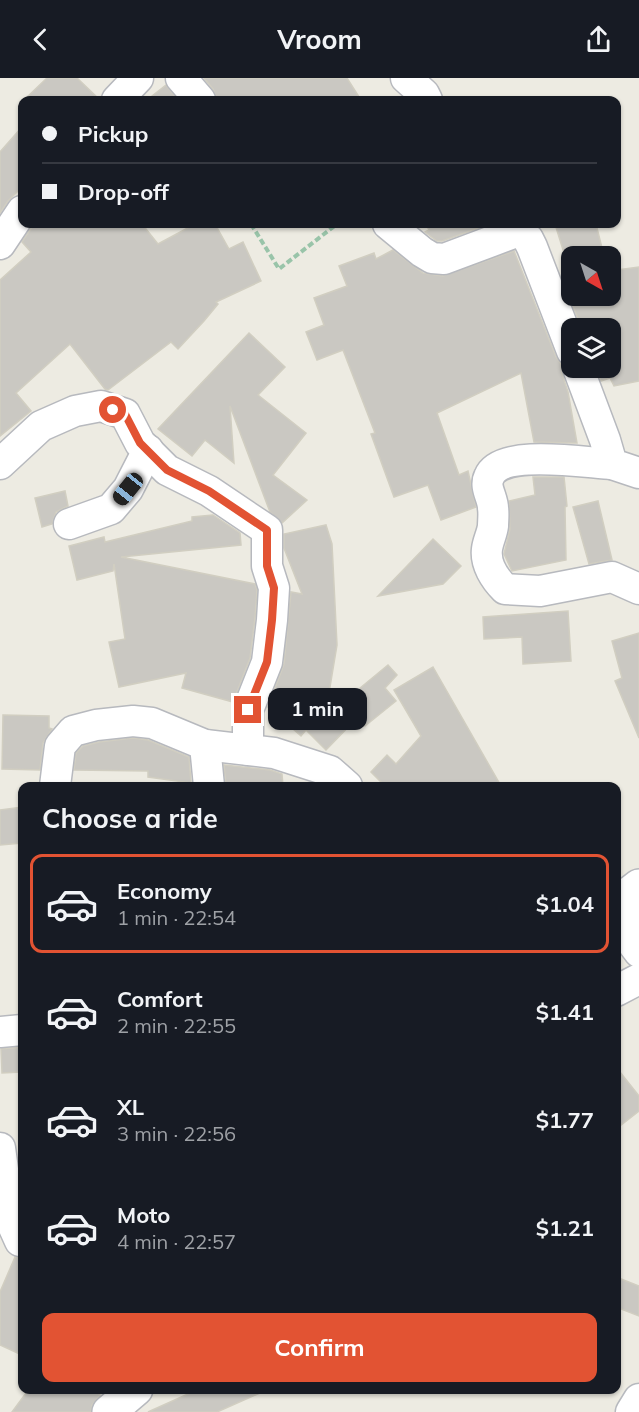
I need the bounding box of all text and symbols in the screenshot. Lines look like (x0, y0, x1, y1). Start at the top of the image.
text: Vroom (277, 22, 362, 56)
icon: back (24, 23, 57, 56)
icon: share (582, 23, 615, 56)
text: Pickup (78, 120, 148, 148)
text: Drop-off (78, 178, 169, 206)
north arrow (561, 246, 621, 306)
map controls (561, 246, 621, 378)
button: layers (561, 318, 621, 378)
route start (99, 396, 126, 423)
car (110, 469, 146, 509)
callout: 1 min (269, 689, 368, 731)
route end (234, 696, 261, 723)
text: 1 min (291, 696, 344, 721)
text: Choose a ride (42, 801, 218, 835)
icon: car (45, 877, 99, 931)
text: Economy (117, 877, 212, 905)
text: $1.04 (536, 890, 594, 918)
text: 1 min · 22:54 (117, 905, 236, 930)
icon: car (45, 985, 99, 1039)
text: Comfort (117, 985, 203, 1013)
text: $1.41 (536, 998, 594, 1026)
text: 2 min · 22:55 (117, 1013, 236, 1038)
icon: car (45, 1093, 99, 1147)
text: XL (117, 1093, 144, 1121)
text: $1.77 (536, 1106, 594, 1134)
text: 3 min · 22:56 (117, 1121, 236, 1146)
icon: car (45, 1201, 99, 1255)
text: Moto (117, 1201, 170, 1229)
text: $1.21 (536, 1214, 594, 1242)
text: 4 min · 22:57 (117, 1229, 236, 1254)
button: Confirm (42, 1313, 597, 1382)

